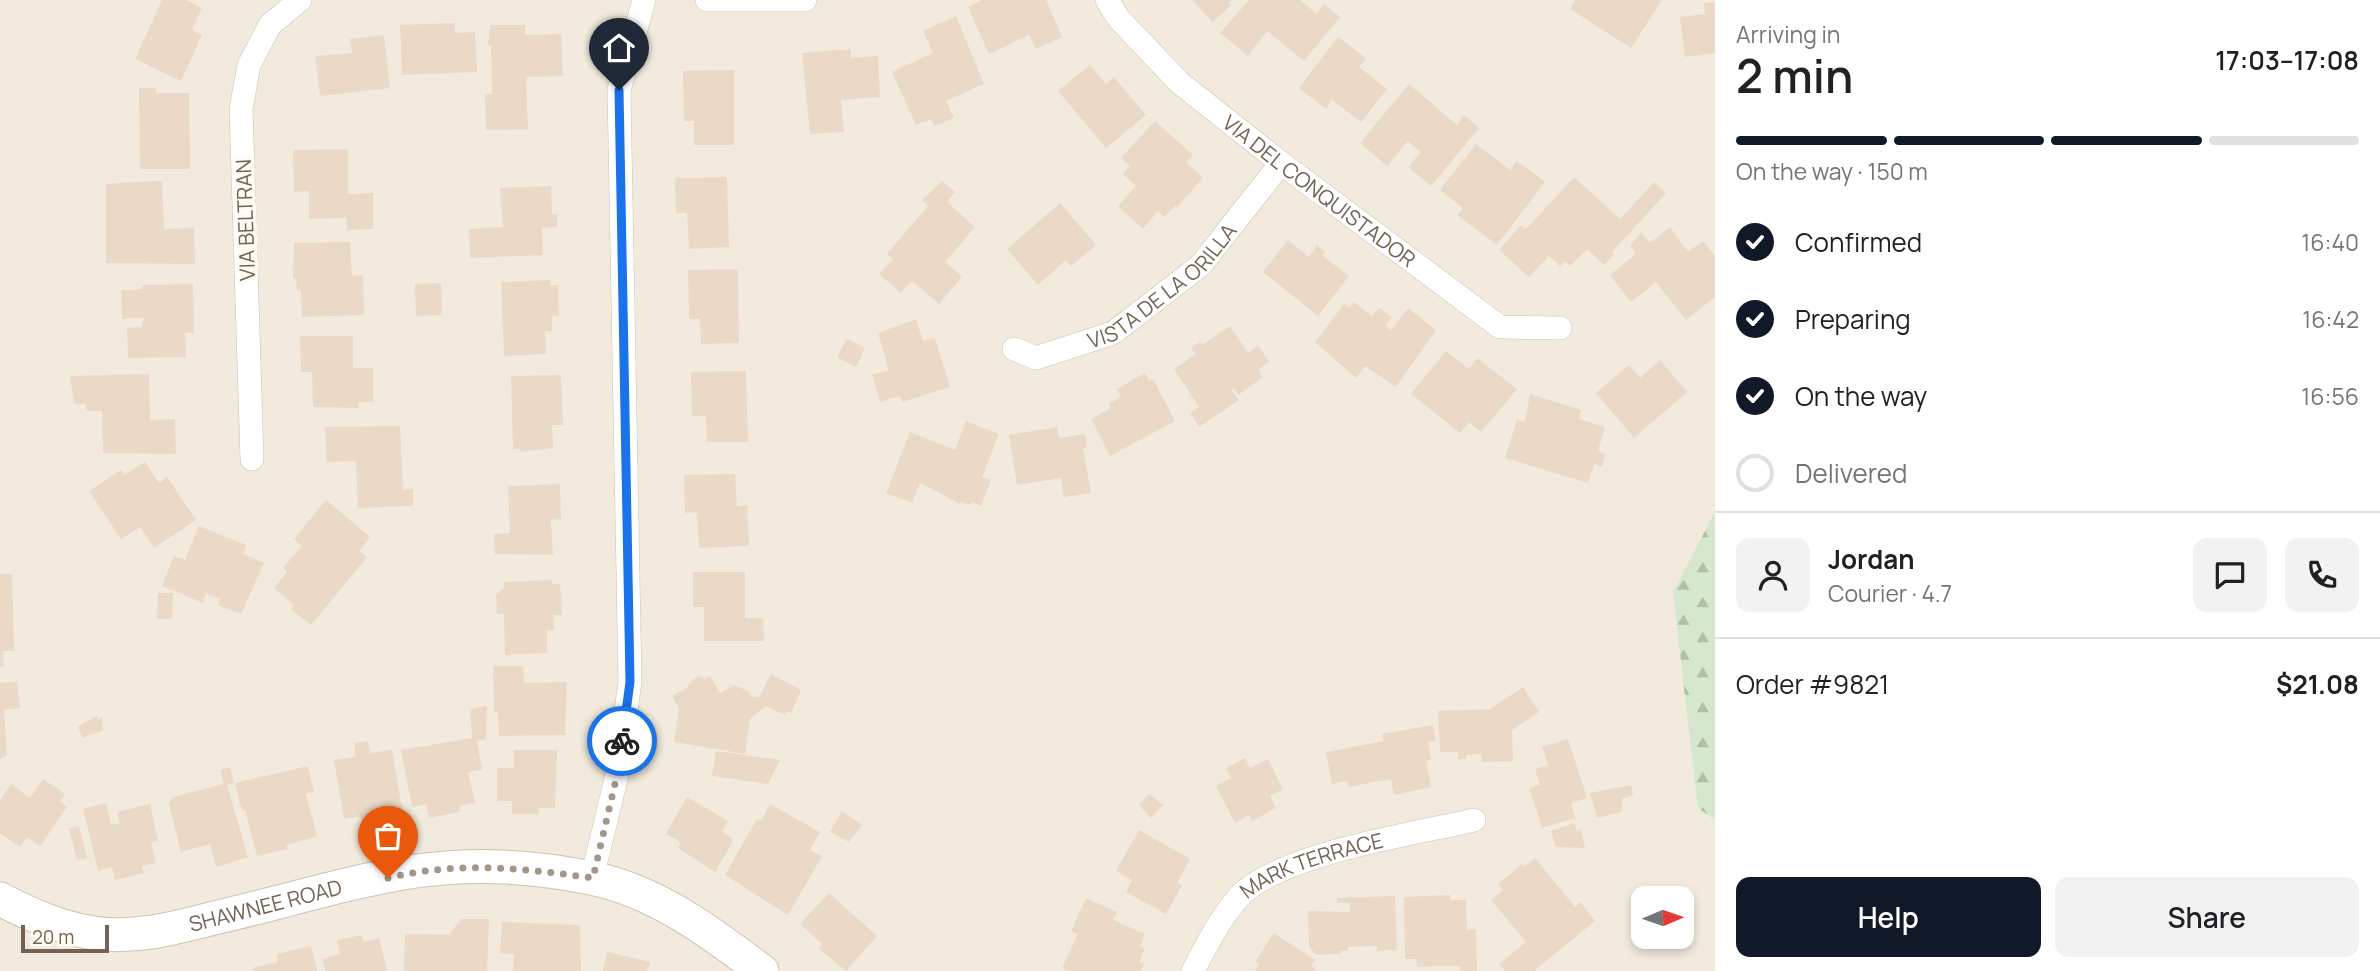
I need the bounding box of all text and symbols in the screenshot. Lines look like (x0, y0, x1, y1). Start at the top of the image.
pin (589, 18, 649, 90)
text: Arriving in (1736, 18, 1841, 50)
icon: home (600, 29, 638, 67)
text: 17:03–17:08 (2215, 42, 2359, 78)
text: 2 min (1736, 44, 1853, 107)
street label: VIA DEL CONQUISTADOR (1217, 108, 1421, 273)
text: On the way · 150 m (1736, 155, 1928, 187)
street label: VIA BELTRAN (229, 159, 261, 281)
street label: VISTA DE LA ORILLA (1084, 217, 1243, 354)
icon: check (1736, 223, 1774, 261)
text: Confirmed (1795, 224, 1922, 260)
text: 16:40 (2301, 226, 2359, 258)
icon: check (1736, 300, 1774, 338)
text: Preparing (1795, 301, 1911, 337)
text: 16:42 (2302, 303, 2359, 335)
icon: check (1736, 377, 1774, 415)
text: On the way (1795, 378, 1927, 414)
text: 16:56 (2301, 380, 2359, 412)
text: Delivered (1795, 455, 1907, 491)
button: person (1736, 538, 1810, 612)
button: chat (2193, 538, 2267, 612)
button: phone (2285, 538, 2359, 612)
text: Jordan (1828, 541, 1914, 577)
text: Courier · 4.7 (1828, 577, 1952, 609)
text: Order #9821 (1736, 666, 1889, 702)
text: $21.08 (2276, 666, 2359, 702)
courier (587, 706, 657, 776)
icon: bike (603, 722, 641, 760)
pin (358, 806, 418, 878)
icon: bag (369, 817, 407, 855)
street label: MARK TERRACE (1234, 826, 1386, 904)
street label: SHAWNEE ROAD (186, 872, 345, 938)
button: Help (1736, 877, 2041, 957)
button: Share (2055, 877, 2359, 957)
north arrow (1631, 886, 1694, 948)
map controls (1631, 886, 1694, 949)
scale bar (21, 922, 108, 954)
text: 20 m (32, 924, 74, 950)

